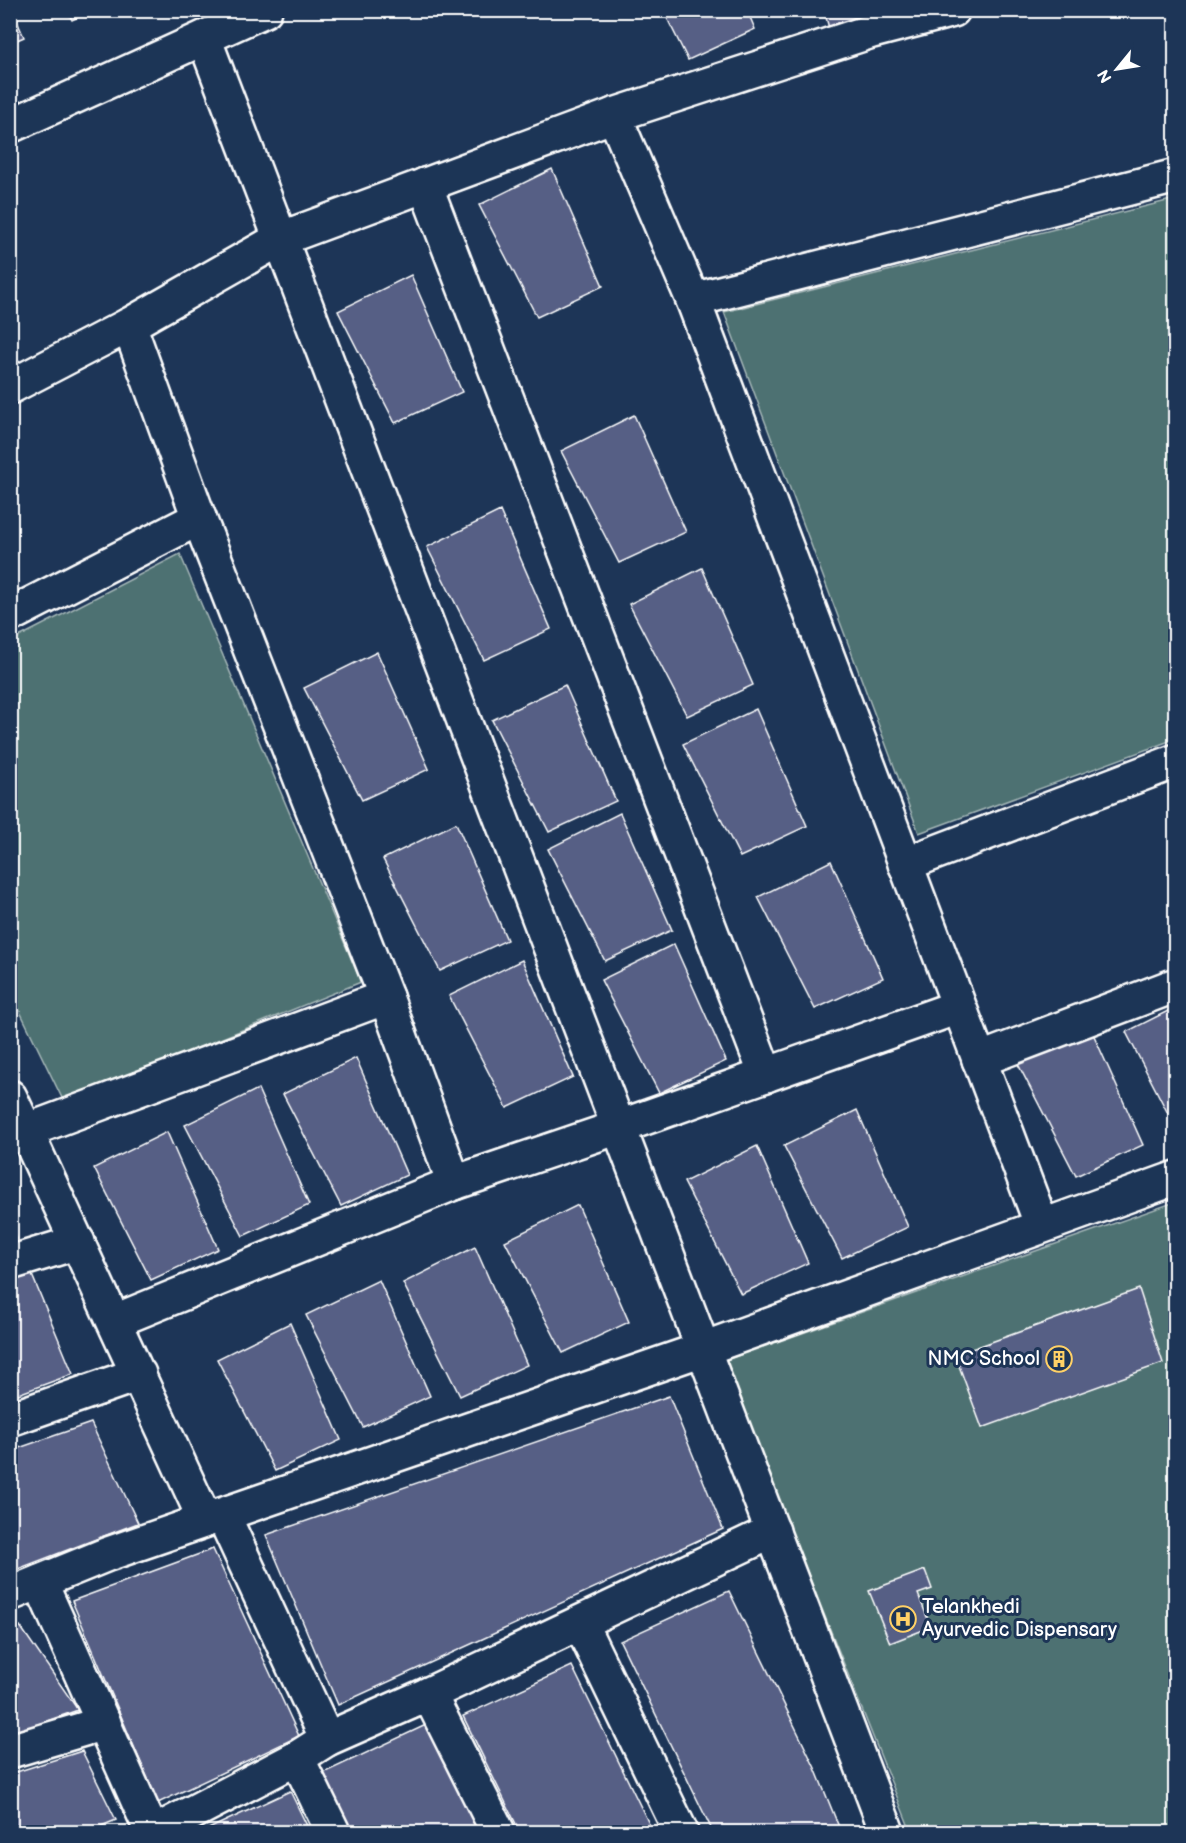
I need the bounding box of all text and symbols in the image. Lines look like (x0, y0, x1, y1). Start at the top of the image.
north arrow (1087, 39, 1147, 99)
text: N (1094, 66, 1117, 86)
building icon: NMC School (1044, 1344, 1074, 1374)
place label: NMC School (928, 1347, 1040, 1371)
place label: Telankhedi Ayurvedic Dispensary (922, 1595, 1117, 1642)
hospital icon: Telankhedi Ayurvedic Dispensary (888, 1604, 918, 1634)

